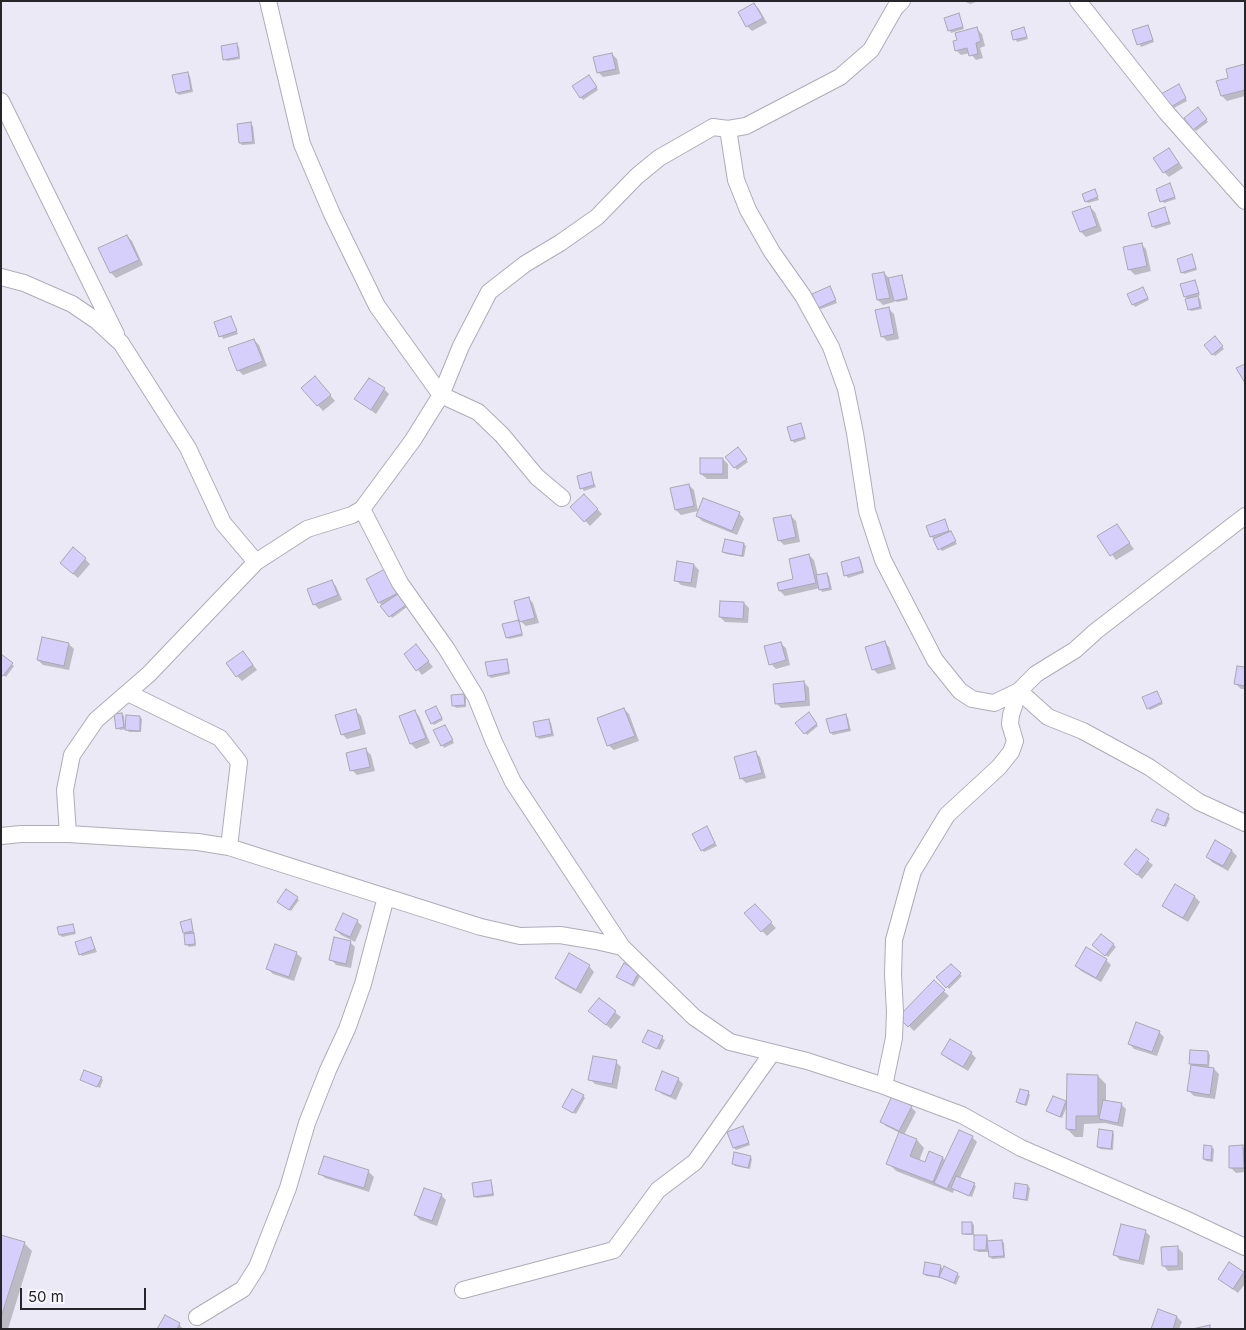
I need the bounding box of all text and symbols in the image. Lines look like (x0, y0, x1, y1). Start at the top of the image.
scale bar (22, 1278, 149, 1310)
text: 50 m (28, 1287, 64, 1306)

